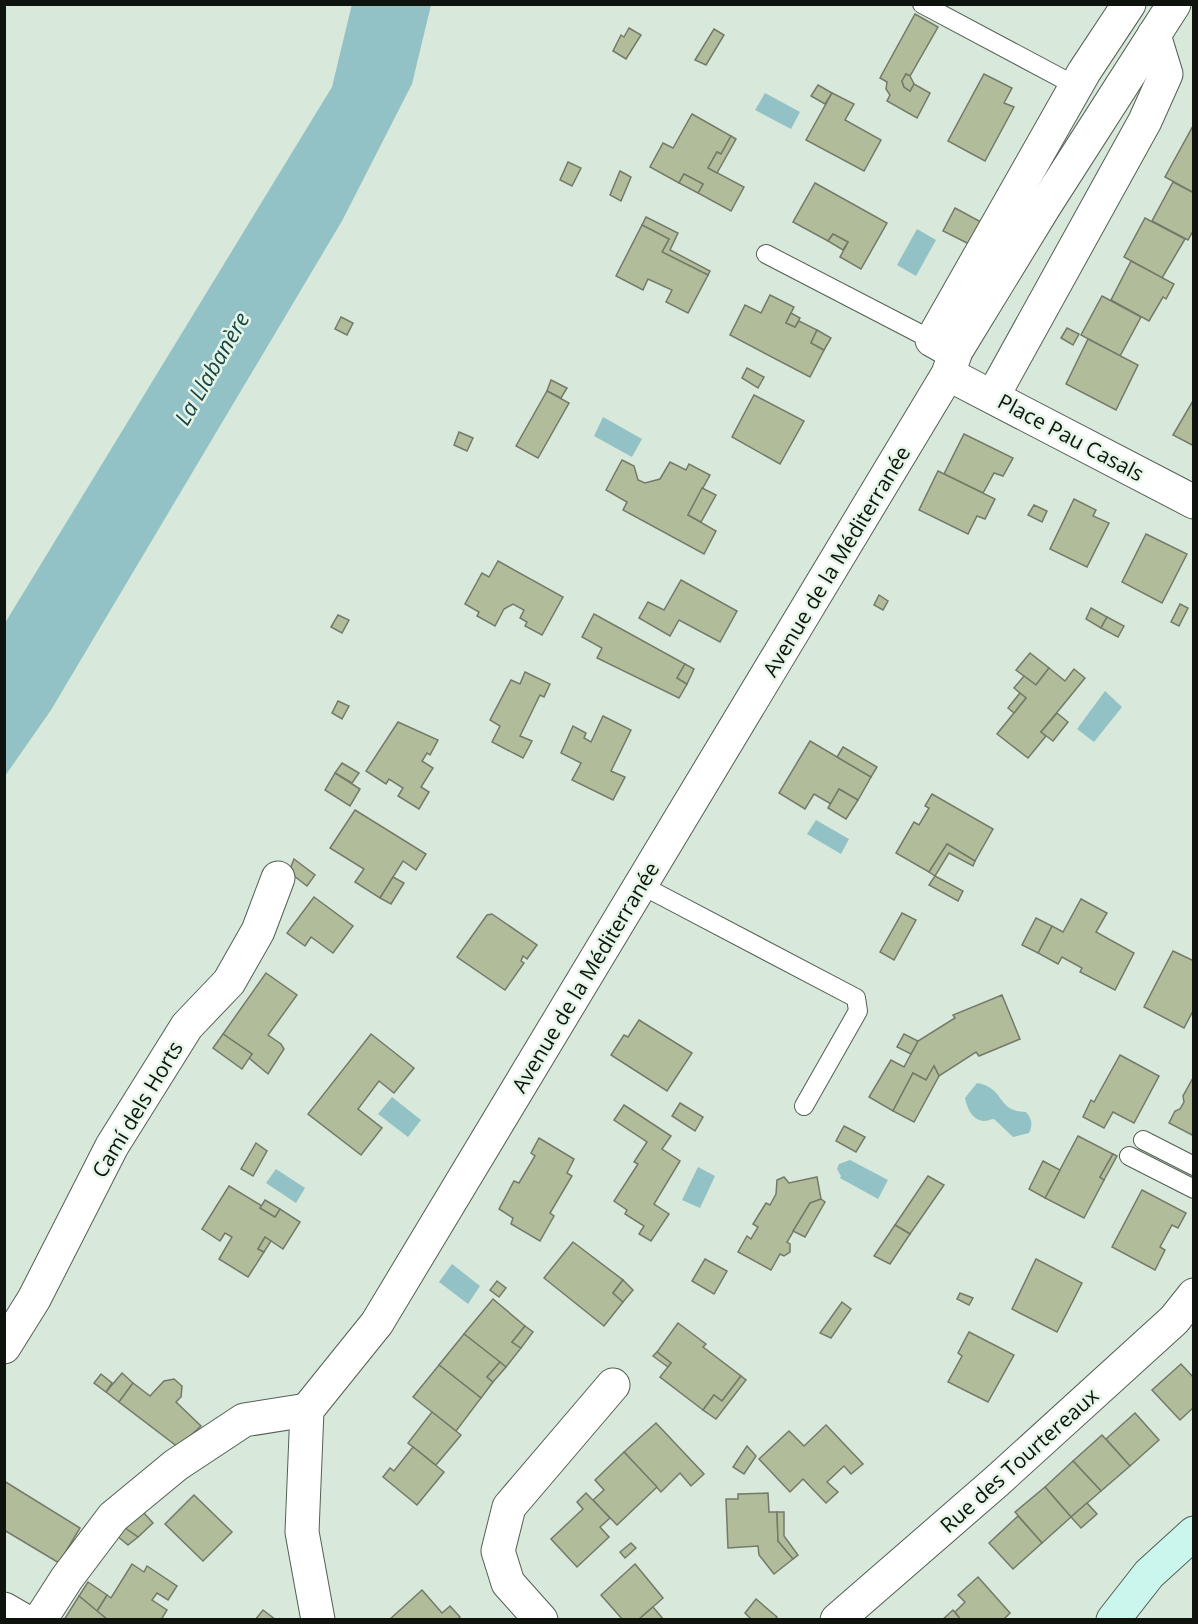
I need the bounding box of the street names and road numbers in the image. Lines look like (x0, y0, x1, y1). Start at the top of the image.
street label: Place Pau Casals (993, 387, 1149, 487)
street label: Avenue de la Méditerranée (756, 440, 916, 682)
street label: Avenue de la Méditerranée (505, 856, 665, 1098)
street label: Camí dels Horts (85, 1035, 189, 1183)
street label: Rue des Tourtereaux (934, 1381, 1104, 1539)

